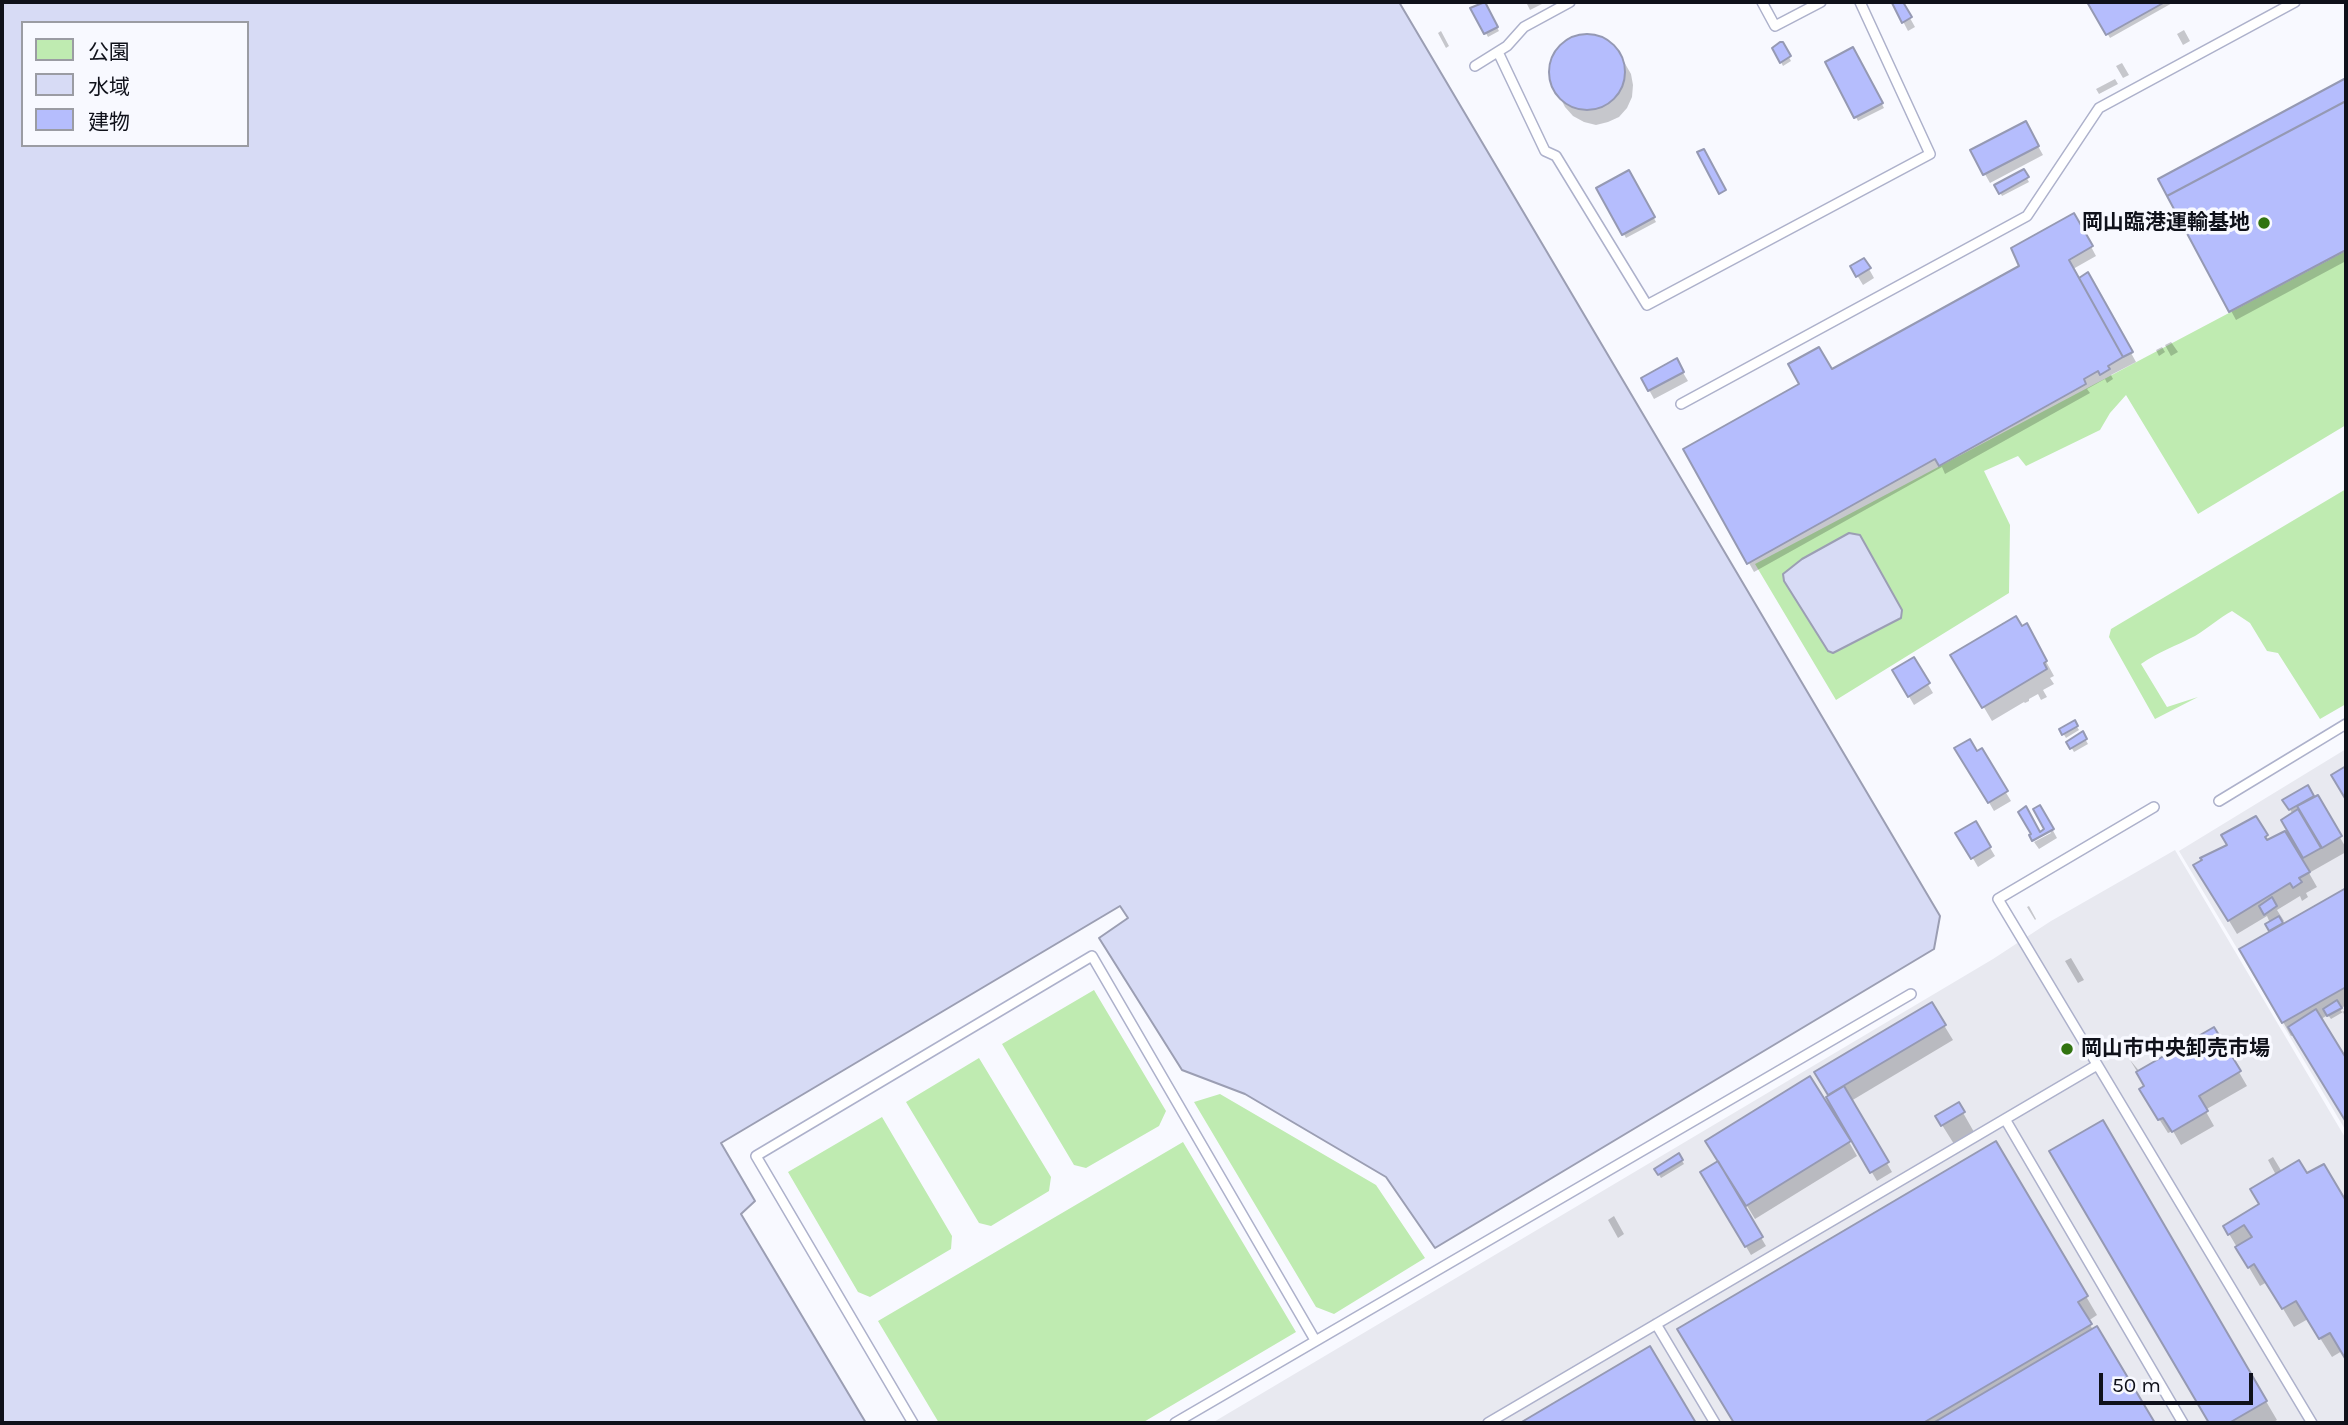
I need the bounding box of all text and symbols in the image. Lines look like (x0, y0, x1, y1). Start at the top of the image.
legend (21, 21, 248, 147)
text: 公園 (88, 40, 130, 64)
text: 水域 (88, 75, 130, 99)
text: 建物 (88, 110, 130, 134)
place label: 岡山臨港運輸基地 (2082, 210, 2250, 236)
marker: 岡山臨港運輸基地 (2256, 215, 2272, 231)
place label: 岡山市中央卸売市場 (2081, 1036, 2270, 1062)
marker: 岡山市中央卸売市場 (2059, 1041, 2075, 1057)
scale bar (2103, 1358, 2257, 1402)
text: 50 m (2112, 1373, 2161, 1397)

